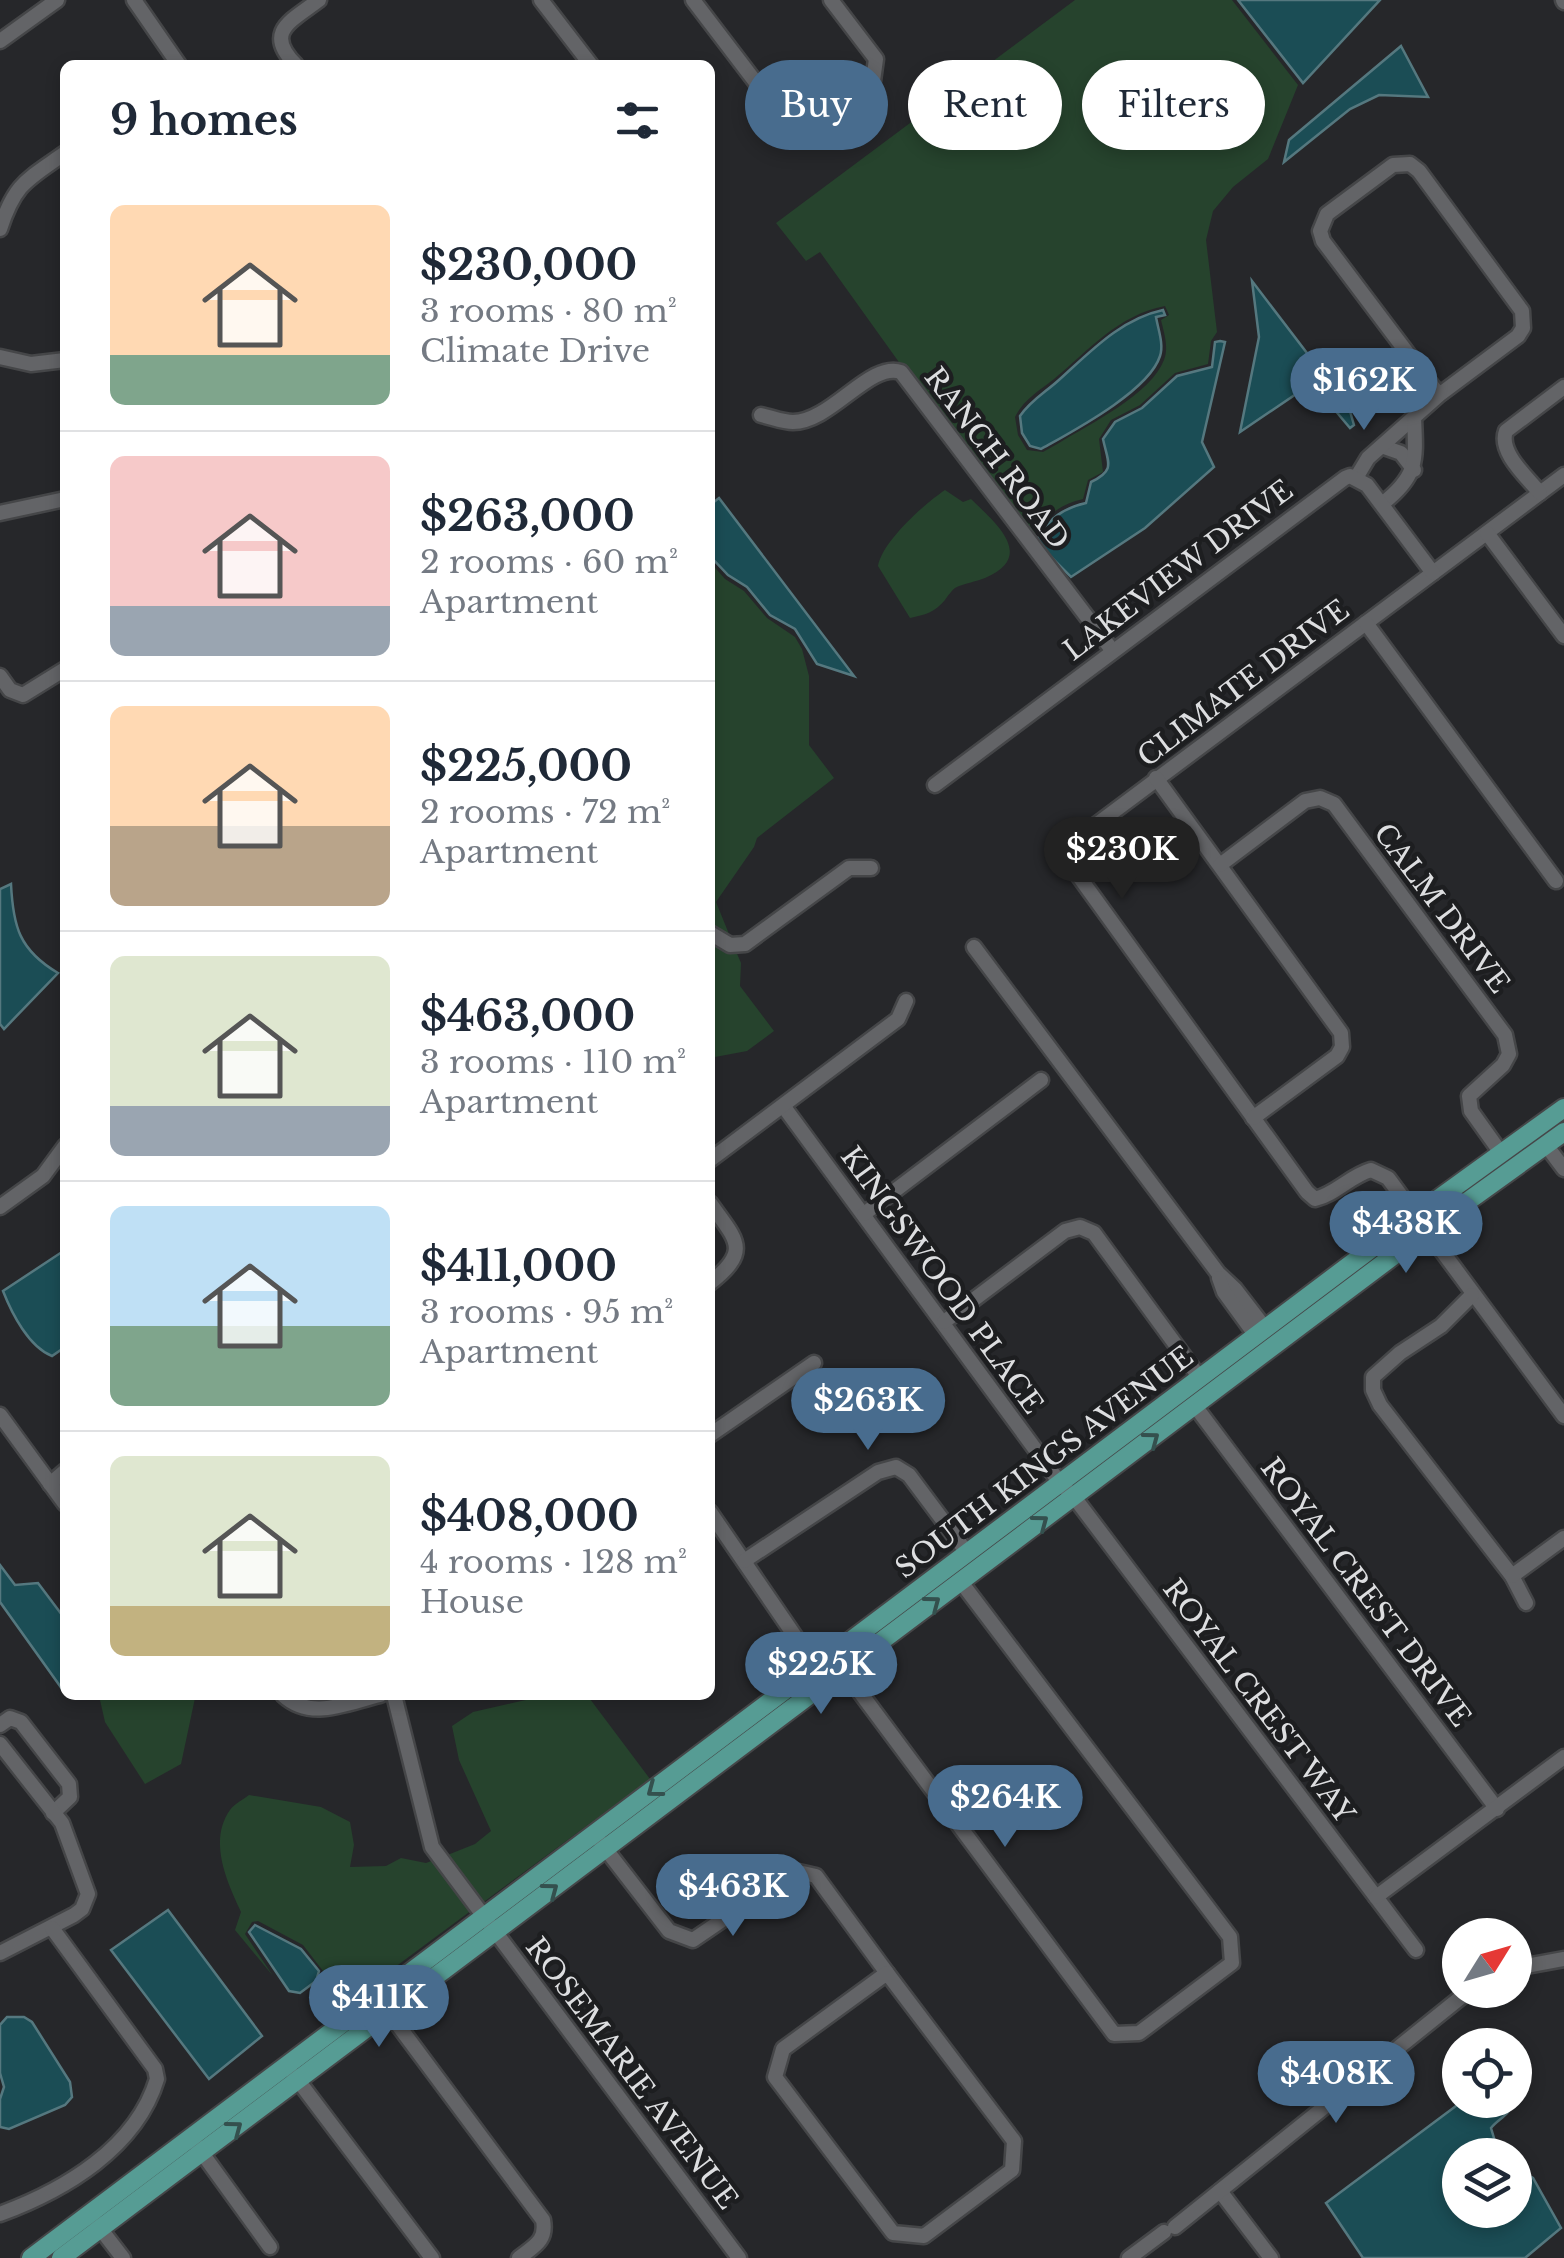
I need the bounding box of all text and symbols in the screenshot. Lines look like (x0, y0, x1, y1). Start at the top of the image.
chip: Buy (745, 60, 888, 150)
chip: Rent (908, 60, 1062, 150)
chip: Filters (1082, 60, 1265, 150)
icon: filters (610, 93, 665, 148)
text: 9 homes (110, 94, 298, 146)
text: $230,000 (420, 239, 637, 291)
icon: home (190, 245, 310, 365)
text: 3 rooms · 80 m² (420, 291, 677, 331)
text: Climate Drive (420, 331, 650, 371)
pin: $162K (1294, 348, 1434, 433)
street label: RANCH ROAD (917, 360, 1076, 556)
text: $162K (1312, 360, 1416, 400)
street label: LAKEVIEW DRIVE (1057, 473, 1300, 668)
text: $263,000 (420, 490, 635, 542)
icon: home (190, 496, 310, 616)
text: 2 rooms · 60 m² (420, 542, 678, 582)
text: Apartment (420, 582, 598, 622)
street label: CLIMATE DRIVE (1131, 592, 1356, 774)
text: $225,000 (420, 740, 632, 792)
icon: home (190, 746, 310, 866)
text: 2 rooms · 72 m² (420, 792, 670, 832)
pin: $230K (1052, 817, 1192, 902)
street label: CALM DRIVE (1366, 817, 1517, 1000)
text: $230K (1066, 829, 1178, 869)
text: Apartment (420, 832, 598, 872)
text: $463,000 (420, 990, 635, 1042)
icon: home (190, 996, 310, 1116)
text: 3 rooms · 110 m² (420, 1042, 686, 1082)
text: Apartment (420, 1082, 598, 1122)
street label: KINGSWOOD PLACE (833, 1140, 1050, 1421)
pin: $438K (1336, 1191, 1476, 1276)
text: $438K (1352, 1203, 1460, 1243)
text: $411,000 (420, 1240, 617, 1292)
icon: home (190, 1246, 310, 1366)
text: 3 rooms · 95 m² (420, 1292, 673, 1332)
text: Apartment (420, 1332, 598, 1372)
street label: SOUTH KINGS AVENUE (888, 1339, 1200, 1586)
pin: $263K (798, 1368, 938, 1453)
text: $263K (813, 1380, 923, 1420)
one-way arrow (1141, 1433, 1159, 1450)
street label: ROYAL CREST DRIVE (1253, 1451, 1478, 1734)
text: $408,000 (420, 1490, 639, 1542)
icon: home (190, 1496, 310, 1616)
one-way arrow (1030, 1517, 1048, 1534)
text: 4 rooms · 128 m² (420, 1542, 687, 1582)
street label: ROYAL CREST WAY (1155, 1572, 1362, 1831)
text: House (420, 1582, 524, 1622)
one-way arrow (922, 1598, 940, 1615)
pin: $225K (751, 1632, 891, 1717)
text: $225K (767, 1644, 875, 1684)
pin: $264K (935, 1765, 1075, 1850)
text: $264K (950, 1777, 1060, 1817)
one-way arrow (647, 1778, 665, 1795)
pin: $463K (663, 1854, 803, 1939)
text: $463K (678, 1866, 788, 1906)
one-way arrow (539, 1885, 557, 1902)
north arrow (1442, 1918, 1532, 2008)
map controls (1442, 1918, 1532, 2228)
street label: ROSEMARIE AVENUE (518, 1931, 745, 2216)
pin: $411K (309, 1965, 449, 2050)
text: $411K (331, 1977, 427, 2017)
button: locate (1442, 2028, 1532, 2118)
pin: $408K (1266, 2041, 1406, 2126)
text: $408K (1280, 2053, 1392, 2093)
one-way arrow (224, 2123, 242, 2140)
button: layers (1442, 2138, 1532, 2228)

